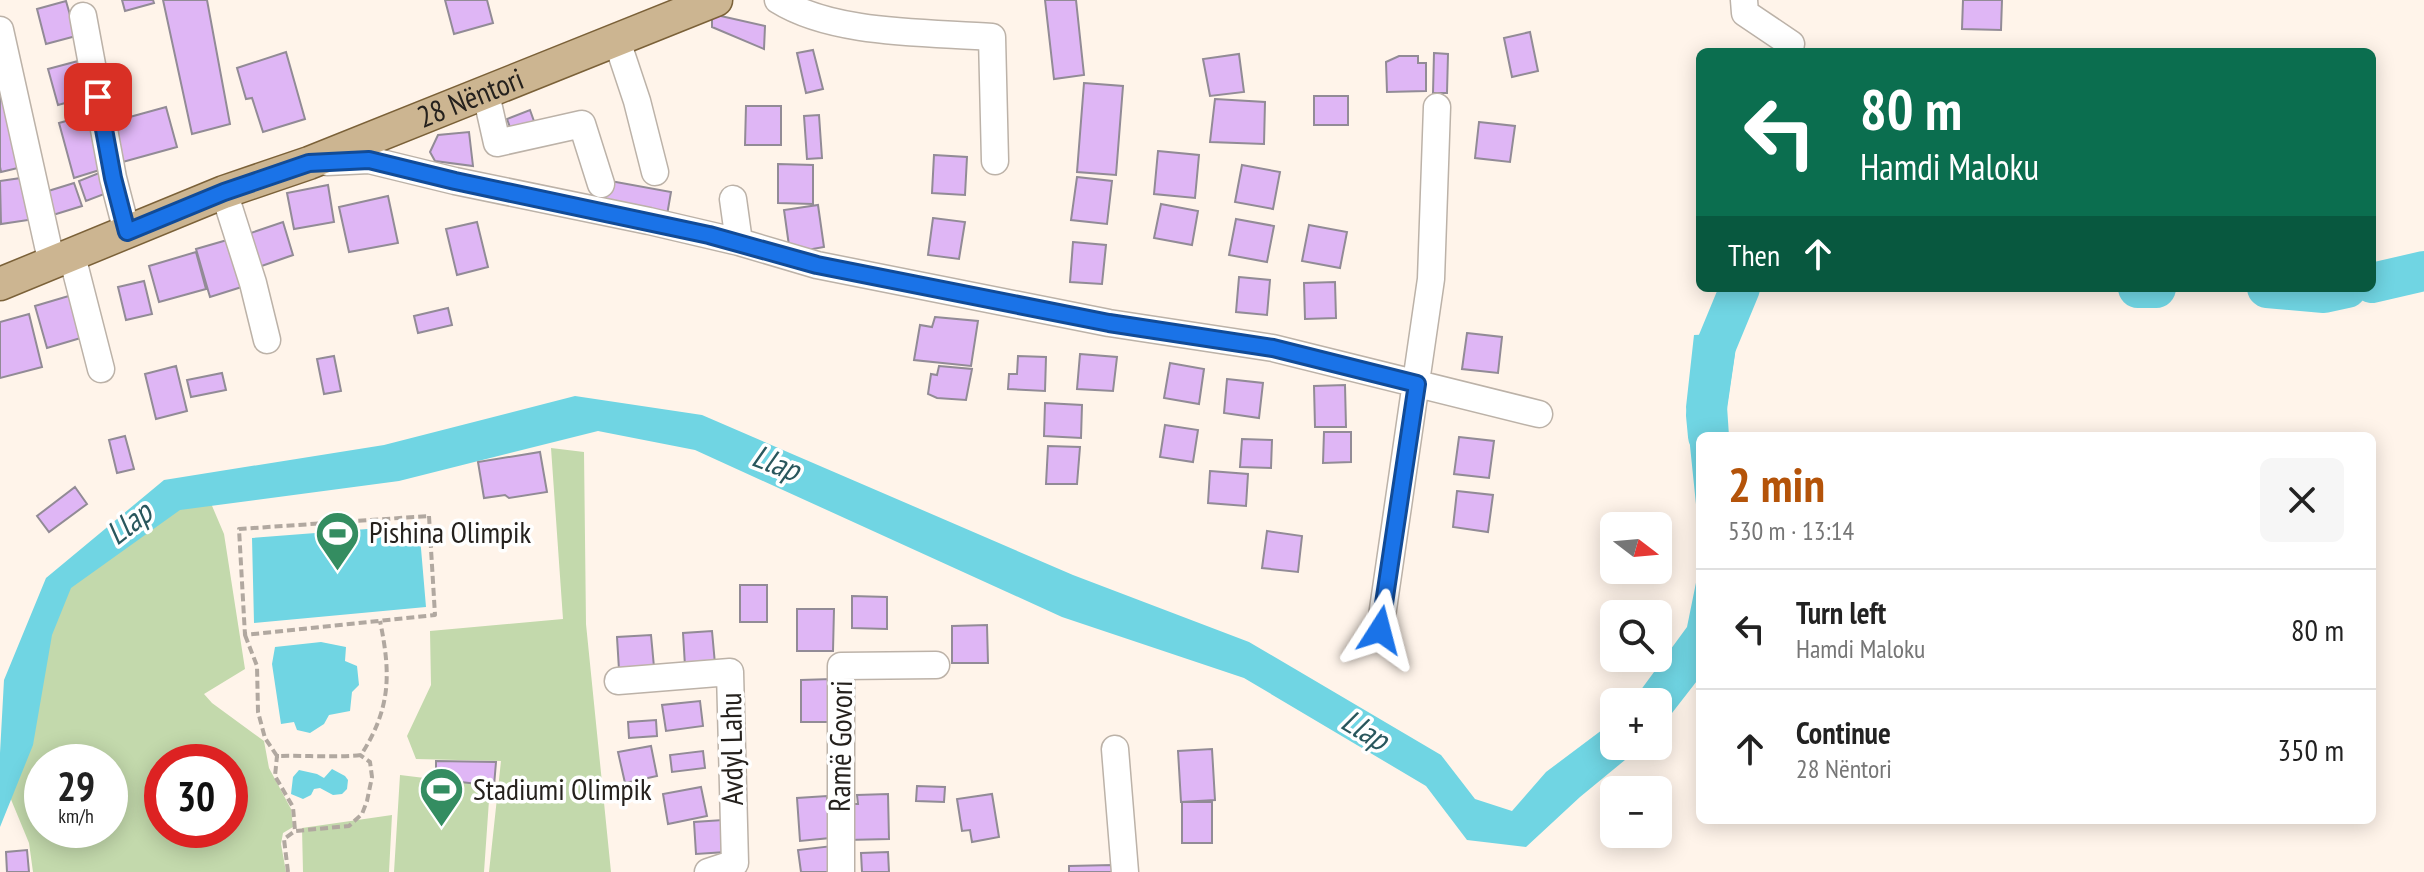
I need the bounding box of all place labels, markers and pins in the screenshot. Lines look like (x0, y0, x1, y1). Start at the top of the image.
pin (64, 63, 132, 131)
sports icon: Pishina Olimpik (314, 509, 362, 572)
place label: Pishina Olimpik (369, 512, 531, 551)
sports icon: Stadiumi Olimpik (418, 766, 466, 829)
place label: Stadiumi Olimpik (473, 769, 652, 808)

